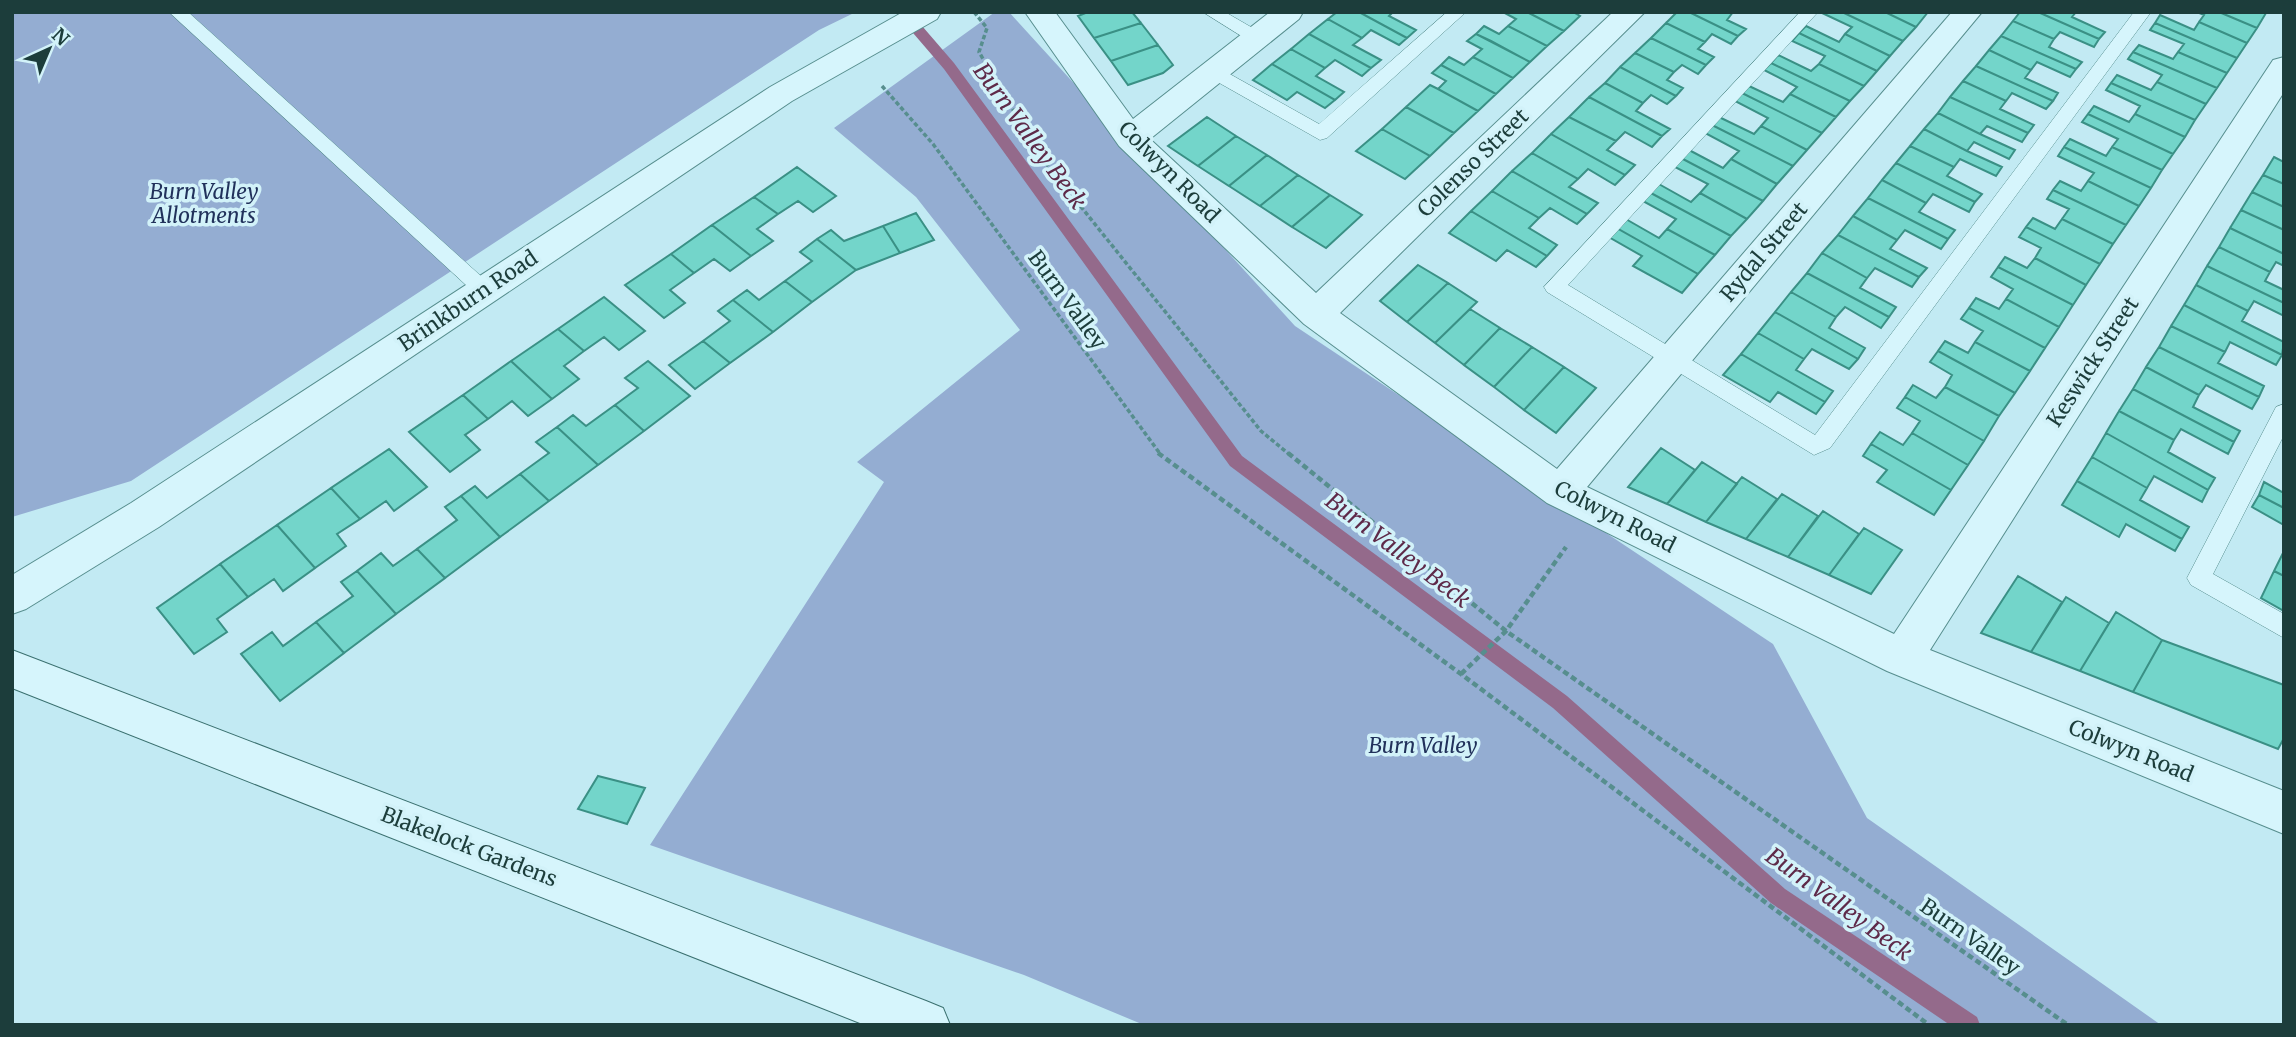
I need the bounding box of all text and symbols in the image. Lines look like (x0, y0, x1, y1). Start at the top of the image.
north arrow (14, 14, 84, 84)
text: N (47, 23, 75, 51)
water label: Burn Valley Beck (968, 57, 1093, 215)
street label: Colenso Street (1411, 103, 1534, 223)
street label: Colwyn Road (1113, 115, 1226, 228)
park label: Burn Valley Allotments (149, 178, 259, 229)
street label: Rydal Street (1714, 196, 1813, 307)
street label: Brinkburn Road (393, 244, 543, 357)
street label: Burn Valley (1022, 245, 1113, 355)
street label: Keswick Street (2041, 292, 2145, 432)
street label: Colwyn Road (1550, 474, 1681, 559)
water label: Burn Valley Beck (1320, 486, 1477, 614)
street label: Colwyn Road (2065, 713, 2198, 788)
park label: Burn Valley (1368, 732, 1478, 759)
street label: Blakelock Gardens (377, 800, 561, 893)
water label: Burn Valley Beck (1760, 841, 1918, 967)
street label: Burn Valley (1915, 892, 2026, 981)

